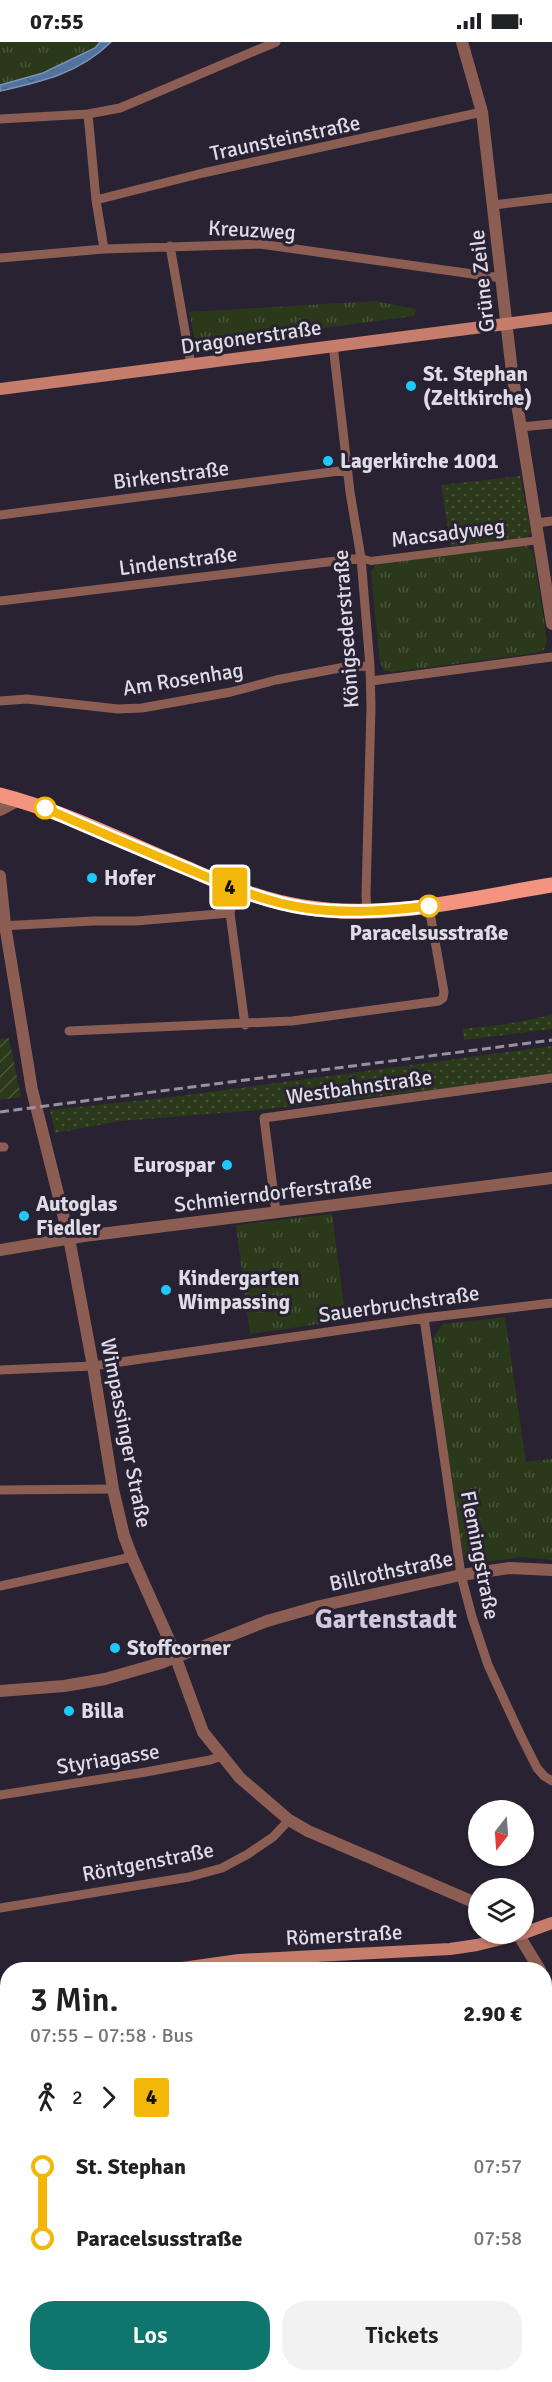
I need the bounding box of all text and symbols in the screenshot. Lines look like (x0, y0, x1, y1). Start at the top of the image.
text: 07:55 (30, 8, 84, 35)
street label: Traunsteinstraße (208, 109, 362, 167)
street label: Kreuzweg (208, 215, 296, 245)
street label: Grüne Zeile (464, 228, 500, 334)
street label: Dragonerstraße (179, 314, 323, 360)
place label: St. Stephan (Zeltkirche) (423, 361, 532, 411)
marker: St. Stephan (Zeltkirche) (404, 379, 418, 393)
place label: Lagerkirche 1001 (340, 448, 499, 474)
marker: Lagerkirche 1001 (321, 454, 335, 468)
street label: Birkenstraße (112, 455, 230, 495)
street label: Macsadyweg (390, 513, 506, 553)
street label: Lindenstraße (117, 541, 239, 581)
street label: Königsederstraße (327, 549, 365, 709)
street label: Am Rosenhag (121, 657, 245, 701)
unlabelled marker (34, 797, 56, 819)
place label: Hofer (104, 865, 156, 891)
line badge: 4 (210, 868, 250, 906)
marker: Hofer (85, 871, 99, 885)
text: 4 (224, 874, 236, 900)
marker: Paracelsusstraße (418, 895, 440, 917)
place label: Paracelsusstraße (350, 920, 508, 946)
street label: Westbahnstraße (284, 1064, 434, 1110)
place label: Eurospar (133, 1152, 216, 1178)
marker: Eurospar (220, 1158, 234, 1172)
street label: Schmierndorferstraße (173, 1168, 373, 1218)
place label: Autoglas Fiedler (36, 1191, 117, 1241)
marker: Autoglas Fiedler (17, 1209, 31, 1223)
place label: Kindergarten Wimpassing (178, 1265, 299, 1315)
street label: Sauerbruchstraße (317, 1280, 481, 1328)
marker: Kindergarten Wimpassing (159, 1283, 173, 1297)
street label: Wimpassinger Straße (95, 1336, 157, 1530)
street label: Flemingstraße (455, 1488, 505, 1622)
street label: Billrothstraße (327, 1545, 455, 1597)
district label: Gartenstadt (315, 1603, 457, 1636)
place label: Stoffcorner (127, 1635, 231, 1661)
marker: Stoffcorner (108, 1641, 122, 1655)
place label: Billa (81, 1698, 124, 1724)
marker: Billa (62, 1704, 76, 1718)
street label: Styriagasse (55, 1738, 161, 1780)
north arrow (468, 1800, 534, 1866)
map controls (468, 1800, 534, 1944)
street label: Röntgenstraße (80, 1837, 216, 1887)
button: layers (468, 1878, 534, 1944)
street label: Römerstraße (285, 1919, 403, 1951)
text: 3 Min. (30, 1980, 119, 2021)
text: 2.90 € (463, 2000, 522, 2027)
text: 07:55 – 07:58 · Bus (30, 2023, 193, 2048)
icon: walk (30, 2081, 63, 2114)
icon: forward (92, 2081, 125, 2114)
text: 4 (146, 2084, 157, 2110)
text: 2 (72, 2085, 83, 2110)
text: St. Stephan (76, 2153, 186, 2180)
text: 07:57 (473, 2154, 522, 2179)
text: Paracelsusstraße (76, 2225, 242, 2252)
text: 07:58 (473, 2226, 522, 2251)
button: Los (30, 2301, 270, 2370)
button: Tickets (282, 2301, 522, 2370)

